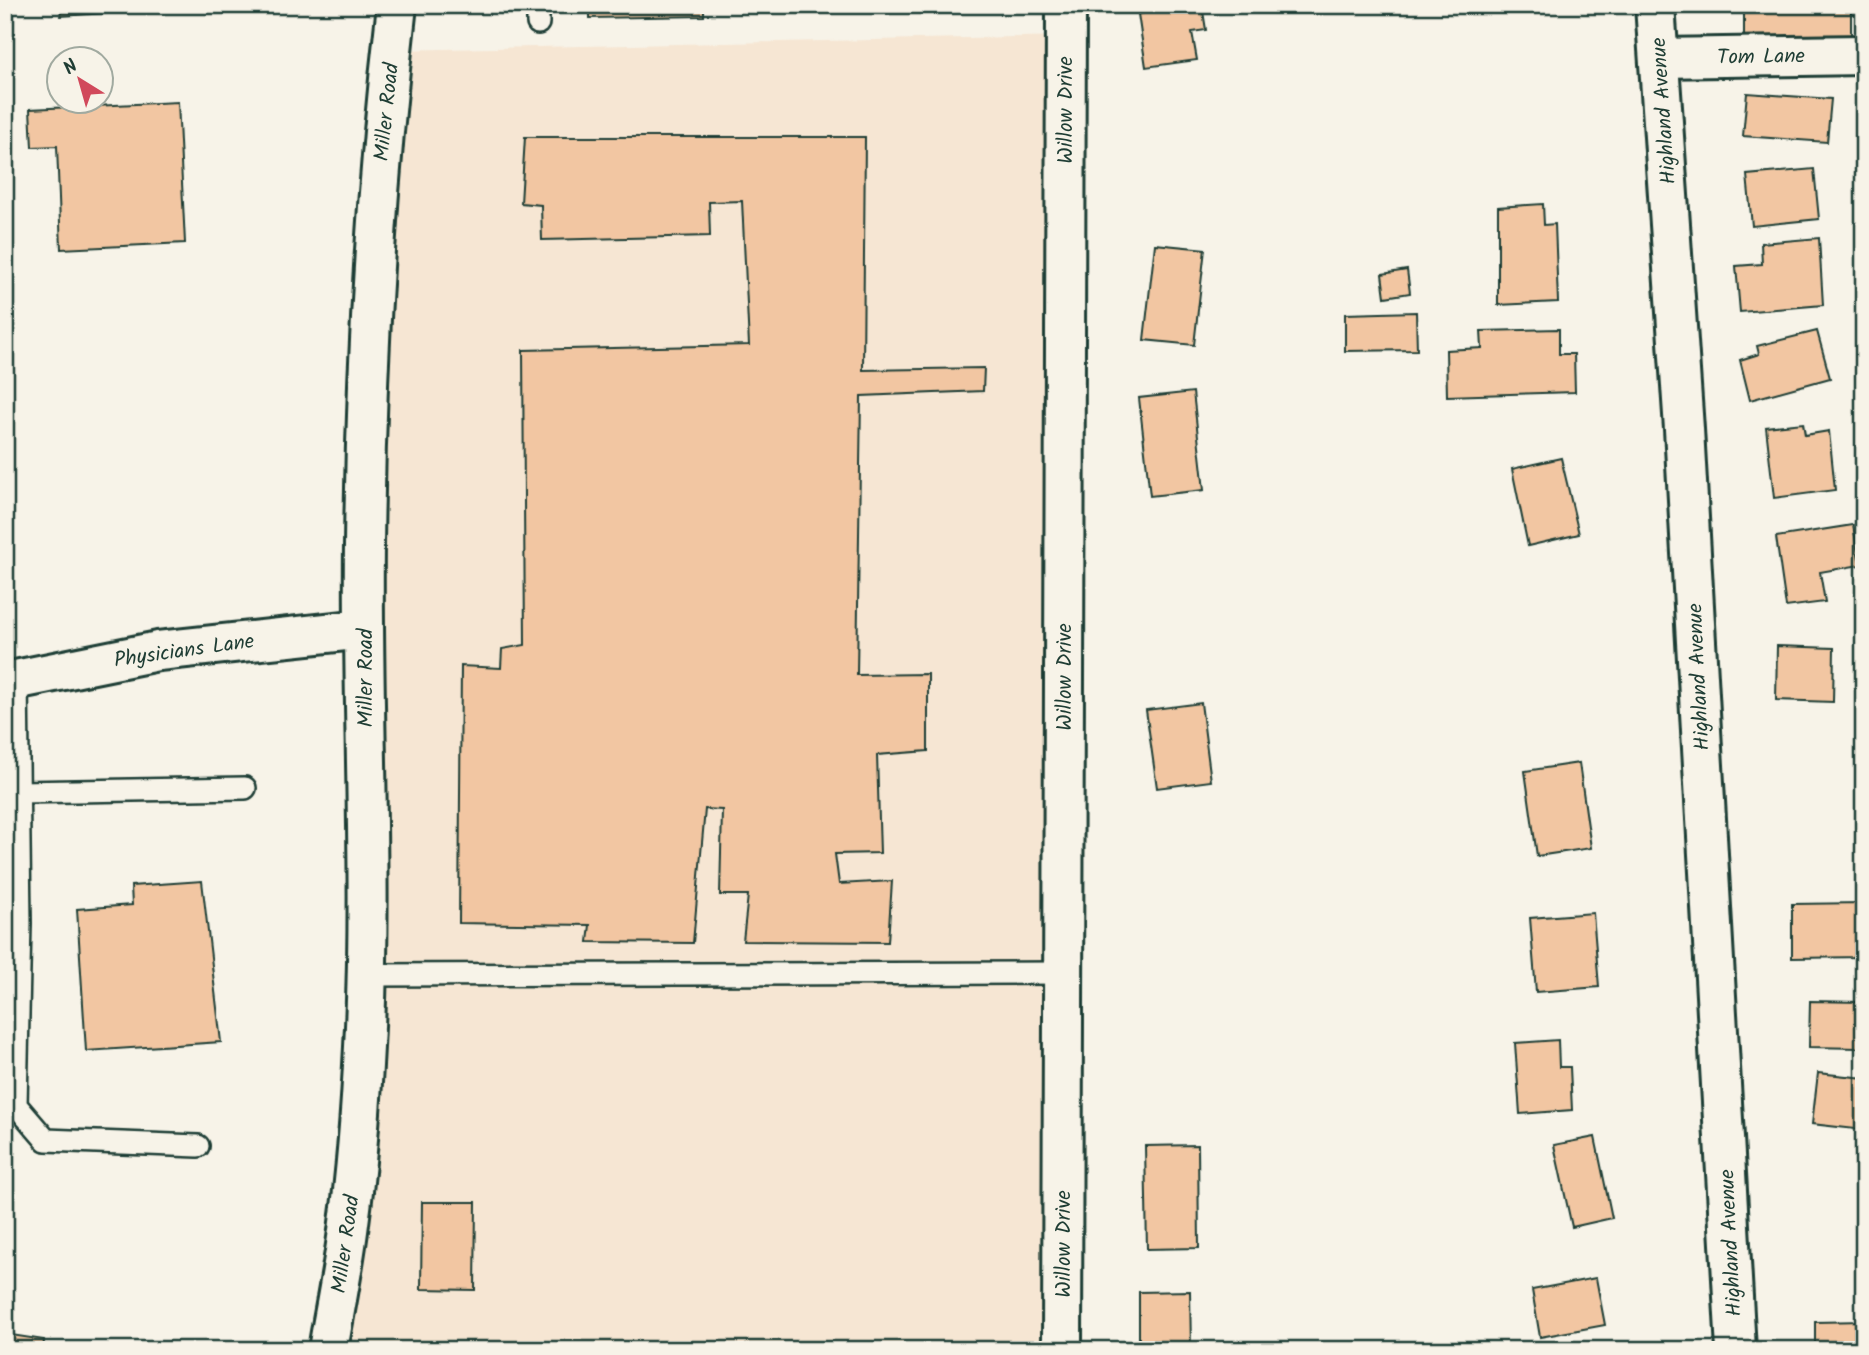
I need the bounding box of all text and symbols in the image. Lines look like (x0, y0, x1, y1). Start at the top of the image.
street label: Highland Avenue (1643, 36, 1686, 185)
street label: Tom Lane (1717, 40, 1806, 75)
north arrow (46, 46, 116, 116)
text: N (57, 52, 85, 84)
street label: Willow Drive (1050, 56, 1083, 164)
street label: Miller Road (366, 61, 409, 163)
street label: Highland Avenue (1679, 602, 1720, 751)
street label: Willow Drive (1049, 623, 1082, 731)
street label: Physicians Lane (112, 625, 257, 678)
street label: Miller Road (350, 628, 383, 727)
street label: Highland Avenue (1711, 1168, 1752, 1317)
street label: Willow Drive (1048, 1190, 1081, 1298)
street label: Miller Road (323, 1192, 370, 1295)

